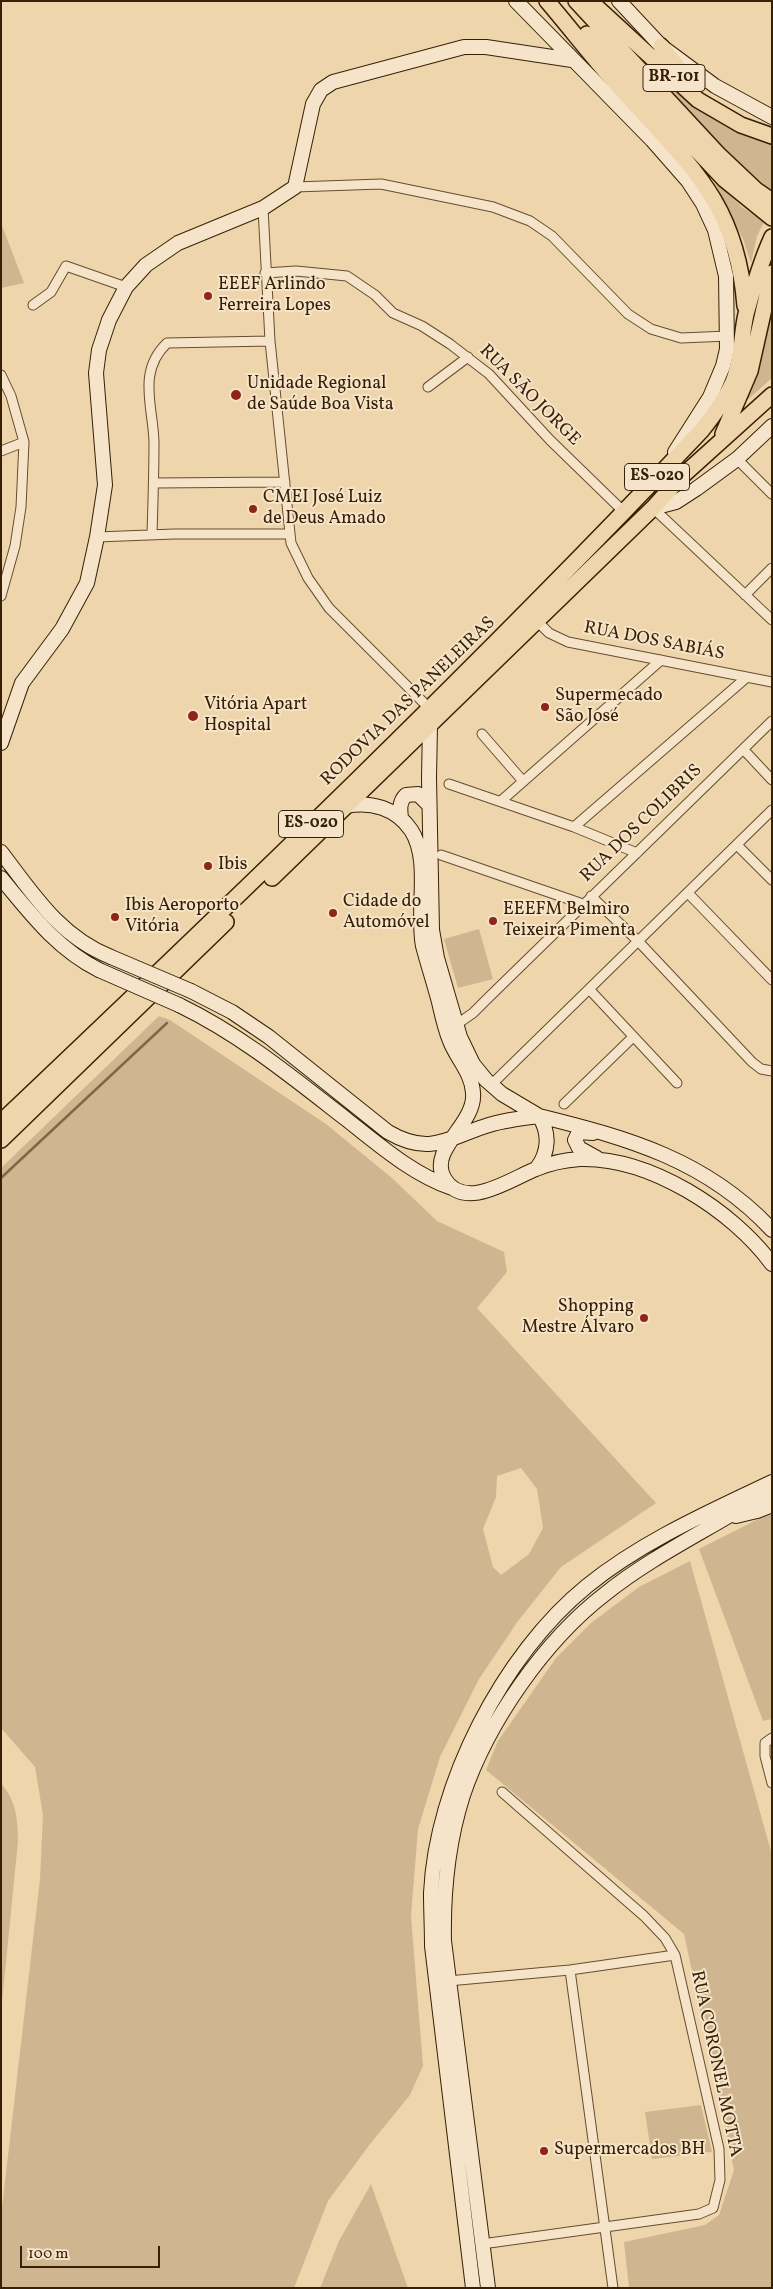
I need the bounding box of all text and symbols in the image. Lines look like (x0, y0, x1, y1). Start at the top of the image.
road number: BR-101 (643, 64, 705, 92)
place label: EEEF Arlindo Ferreira Lopes (218, 275, 331, 318)
marker: EEEF Arlindo Ferreira Lopes (202, 290, 214, 302)
street label: RUA SÃO JORGE (474, 341, 584, 451)
place label: Unidade Regional de Saúde Boa Vista (247, 374, 394, 416)
marker: Unidade Regional de Saúde Boa Vista (229, 388, 243, 402)
road number: ES-020 (624, 464, 690, 491)
place label: CMEI José Luiz de Deus Amado (263, 488, 386, 530)
marker: CMEI José Luiz de Deus Amado (247, 503, 259, 515)
street label: RODOVIA DAS PANELEIRAS (317, 613, 501, 791)
street label: RUA DOS SABIÁS (582, 618, 726, 666)
place label: Supermecado São José (555, 686, 663, 729)
place label: Vitória Apart Hospital (204, 695, 307, 738)
marker: Supermecado São José (539, 701, 551, 713)
marker: Vitória Apart Hospital (186, 709, 200, 723)
street label: RUA DOS COLIBRIS (577, 760, 707, 888)
road number: ES-020 (278, 811, 344, 838)
place label: Ibis (218, 855, 247, 877)
marker: Ibis (202, 860, 214, 872)
place label: Cidade do Automóvel (343, 892, 430, 934)
place label: Ibis Aeroporto Vitória (125, 896, 239, 939)
place label: EEEFM Belmiro Teixeira Pimenta (503, 900, 636, 942)
marker: Cidade do Automóvel (327, 907, 339, 919)
marker: Ibis Aeroporto Vitória (109, 911, 121, 923)
marker: EEEFM Belmiro Teixeira Pimenta (487, 915, 499, 927)
place label: Shopping Mestre Álvaro (522, 1297, 634, 1340)
marker: Shopping Mestre Álvaro (638, 1312, 650, 1324)
street label: RUA CORONEL MOTTA (685, 1969, 745, 2159)
place label: Supermercados BH (554, 2140, 705, 2162)
marker: Supermercados BH (538, 2145, 550, 2157)
scale bar (22, 2236, 162, 2268)
text: 100 m (28, 2244, 68, 2265)

